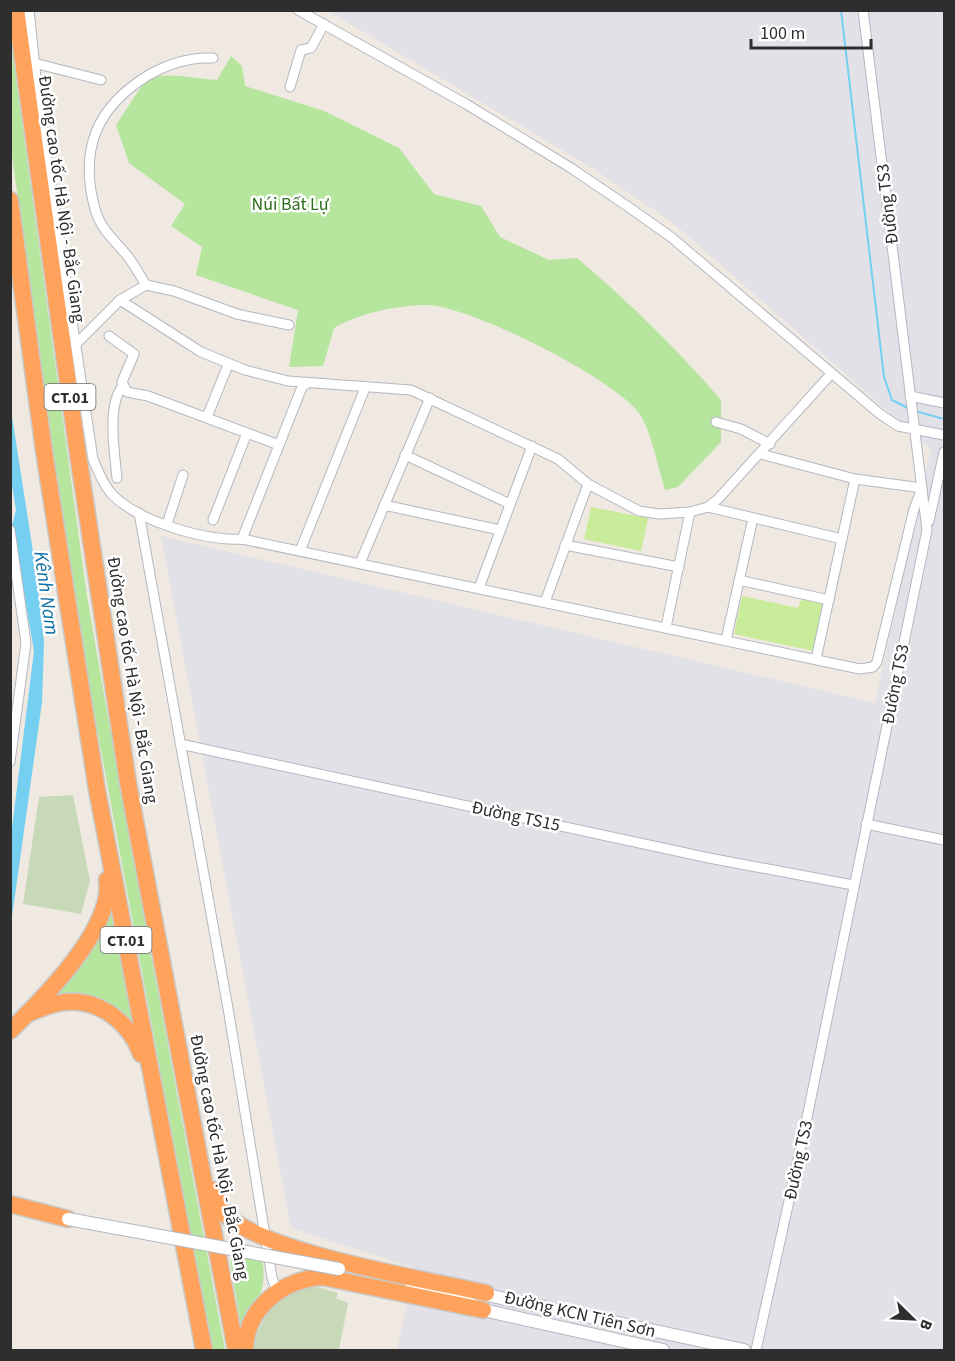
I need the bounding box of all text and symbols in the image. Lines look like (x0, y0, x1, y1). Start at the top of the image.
scale bar (751, 12, 871, 50)
text: 100 m (760, 21, 805, 46)
street label: Đường cao tốc Hà Nội - Bắc Giang (32, 74, 91, 324)
street label: Đường TS3 (870, 162, 905, 246)
park label: Núi Bất Lự (252, 192, 330, 217)
road number: CT.01 (44, 384, 96, 410)
water label: Kênh Nam (26, 549, 66, 637)
street label: Đường cao tốc Hà Nội - Bắc Giang (101, 555, 164, 805)
street label: Đường TS3 (875, 642, 915, 726)
street label: Đường TS15 (469, 795, 563, 838)
road number: CT.01 (100, 927, 152, 953)
street label: Đường cao tốc Hà Nội - Bắc Giang (183, 1032, 256, 1282)
street label: Đường TS3 (778, 1118, 819, 1202)
street label: Đường KCN Tiên Sơn (502, 1285, 658, 1344)
north arrow (883, 1289, 943, 1349)
text: B (914, 1316, 938, 1334)

